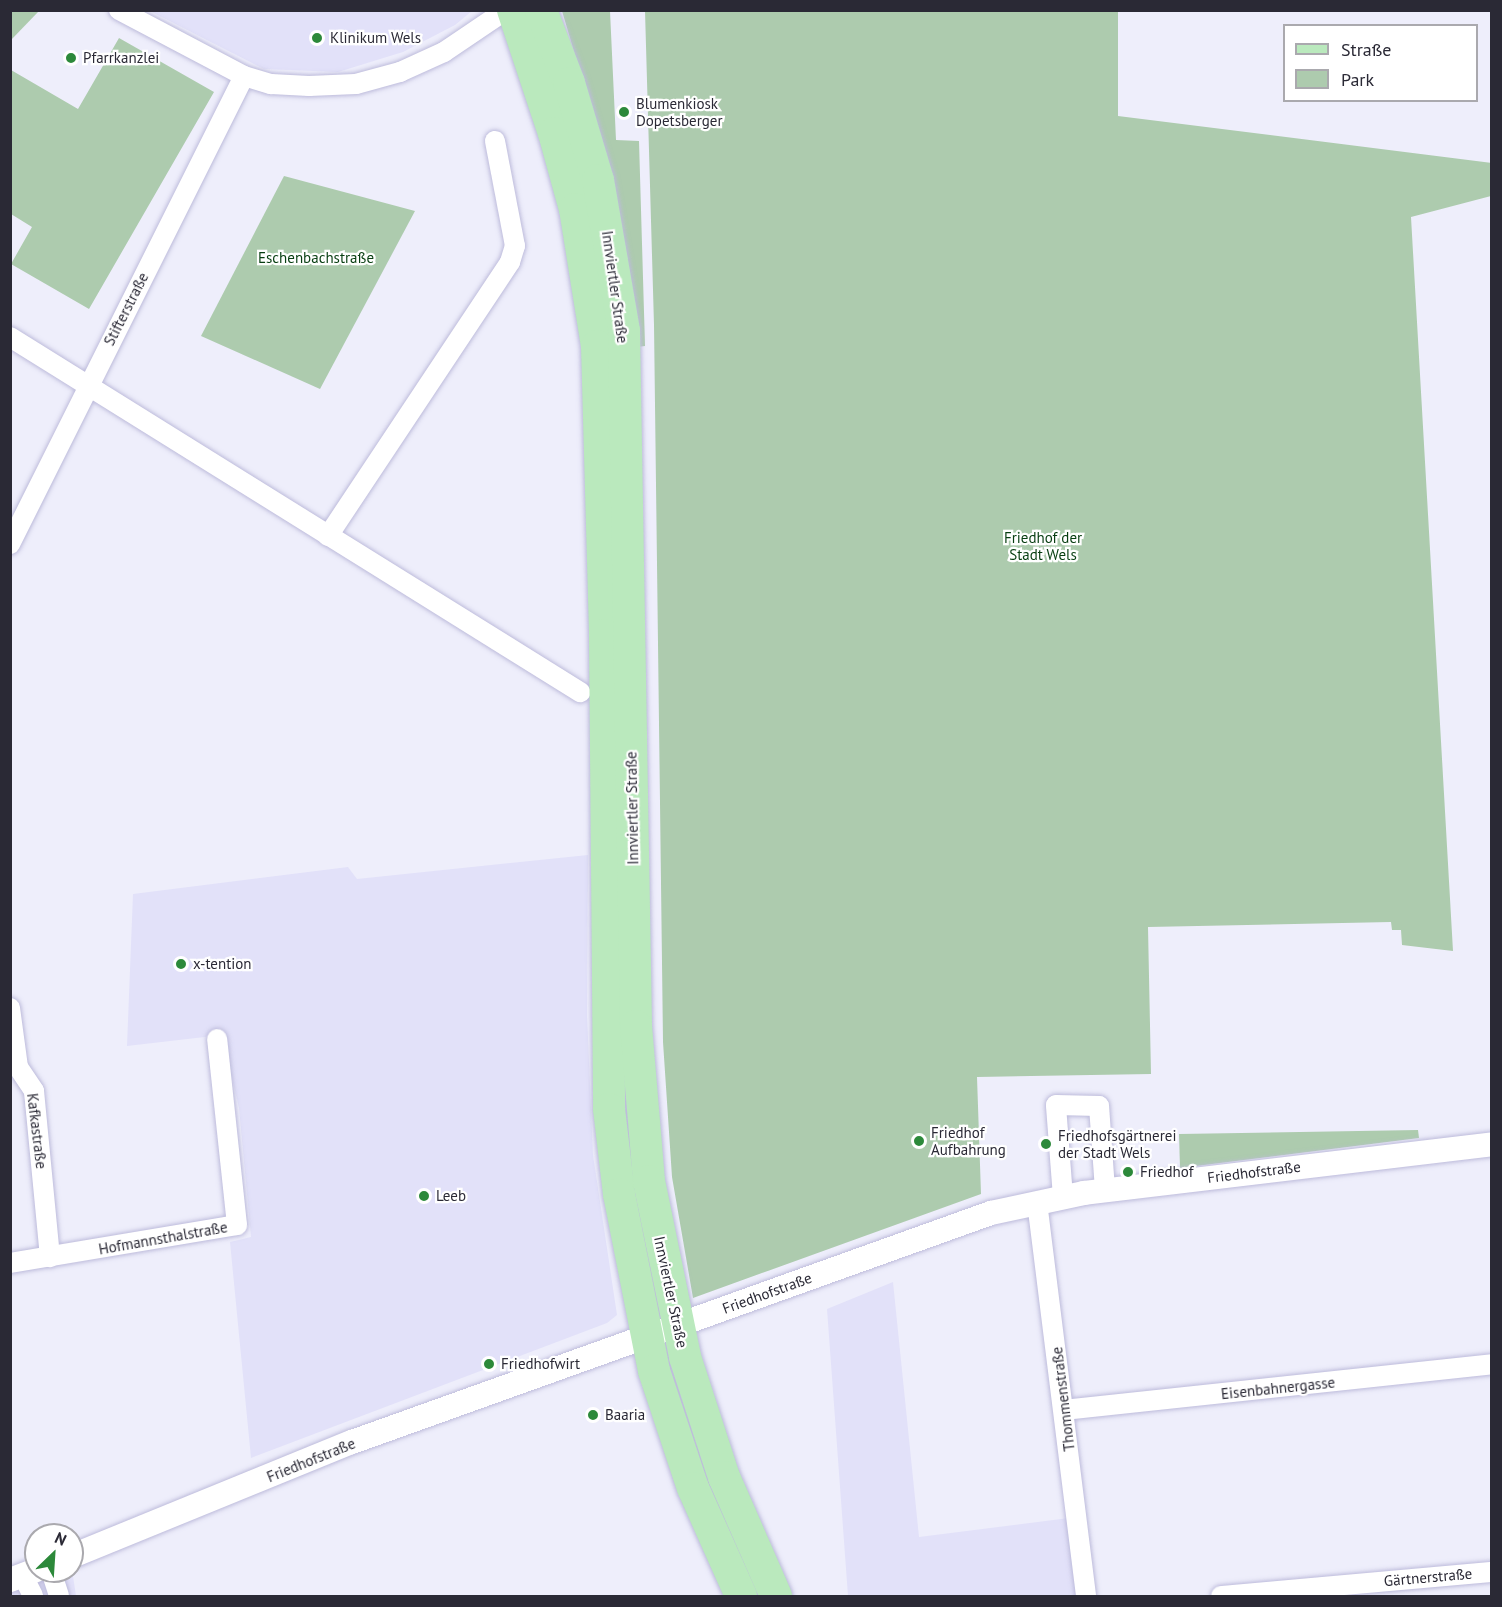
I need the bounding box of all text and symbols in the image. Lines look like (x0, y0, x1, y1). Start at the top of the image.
legend (1283, 24, 1478, 102)
marker: Klinikum Wels (308, 29, 326, 47)
place label: Klinikum Wels (330, 29, 421, 47)
text: Straße (1341, 38, 1392, 61)
place label: Pfarrkanzlei (83, 49, 159, 67)
marker: Pfarrkanzlei (64, 51, 78, 65)
text: Park (1341, 68, 1374, 91)
place label: Blumenkiosk Dopetsberger (636, 94, 723, 129)
marker: Blumenkiosk Dopetsberger (617, 105, 631, 119)
street label: Innviertler Straße (598, 230, 632, 344)
park label: Eschenbachstraße (258, 249, 374, 267)
street label: Stifterstraße (100, 269, 152, 349)
park label: Friedhof der Stadt Wels (1004, 528, 1082, 563)
street label: Innviertler Straße (622, 751, 642, 865)
place label: x-tention (193, 955, 252, 973)
marker: x-tention (174, 957, 188, 971)
street label: Kafkastraße (23, 1092, 51, 1170)
place label: Friedhof Aufbahrung (931, 1123, 1006, 1158)
place label: Friedhofsgärtnerei der Stadt Wels (1058, 1126, 1176, 1161)
marker: Friedhof Aufbahrung (912, 1134, 926, 1148)
marker: Friedhofsgärtnerei der Stadt Wels (1039, 1137, 1053, 1151)
street label: Friedhofstraße (1206, 1157, 1302, 1187)
place label: Friedhof (1140, 1163, 1193, 1181)
marker: Friedhof (1121, 1165, 1135, 1179)
place label: Leeb (436, 1187, 466, 1205)
marker: Leeb (417, 1189, 431, 1203)
street label: Hofmannsthalstraße (97, 1218, 229, 1258)
street label: Innviertler Straße (650, 1235, 692, 1349)
street label: Friedhofstraße (720, 1268, 814, 1318)
street label: Thommenstraße (1048, 1346, 1078, 1452)
place label: Friedhofwirt (501, 1355, 580, 1373)
marker: Friedhofwirt (482, 1357, 496, 1371)
street label: Eisenbahnergasse (1220, 1373, 1336, 1403)
place label: Baaria (605, 1406, 645, 1424)
marker: Baaria (586, 1408, 600, 1422)
street label: Friedhofstraße (264, 1434, 358, 1486)
north arrow (24, 1523, 84, 1583)
text: N (52, 1527, 70, 1550)
street label: Gärtnerstraße (1383, 1564, 1473, 1590)

